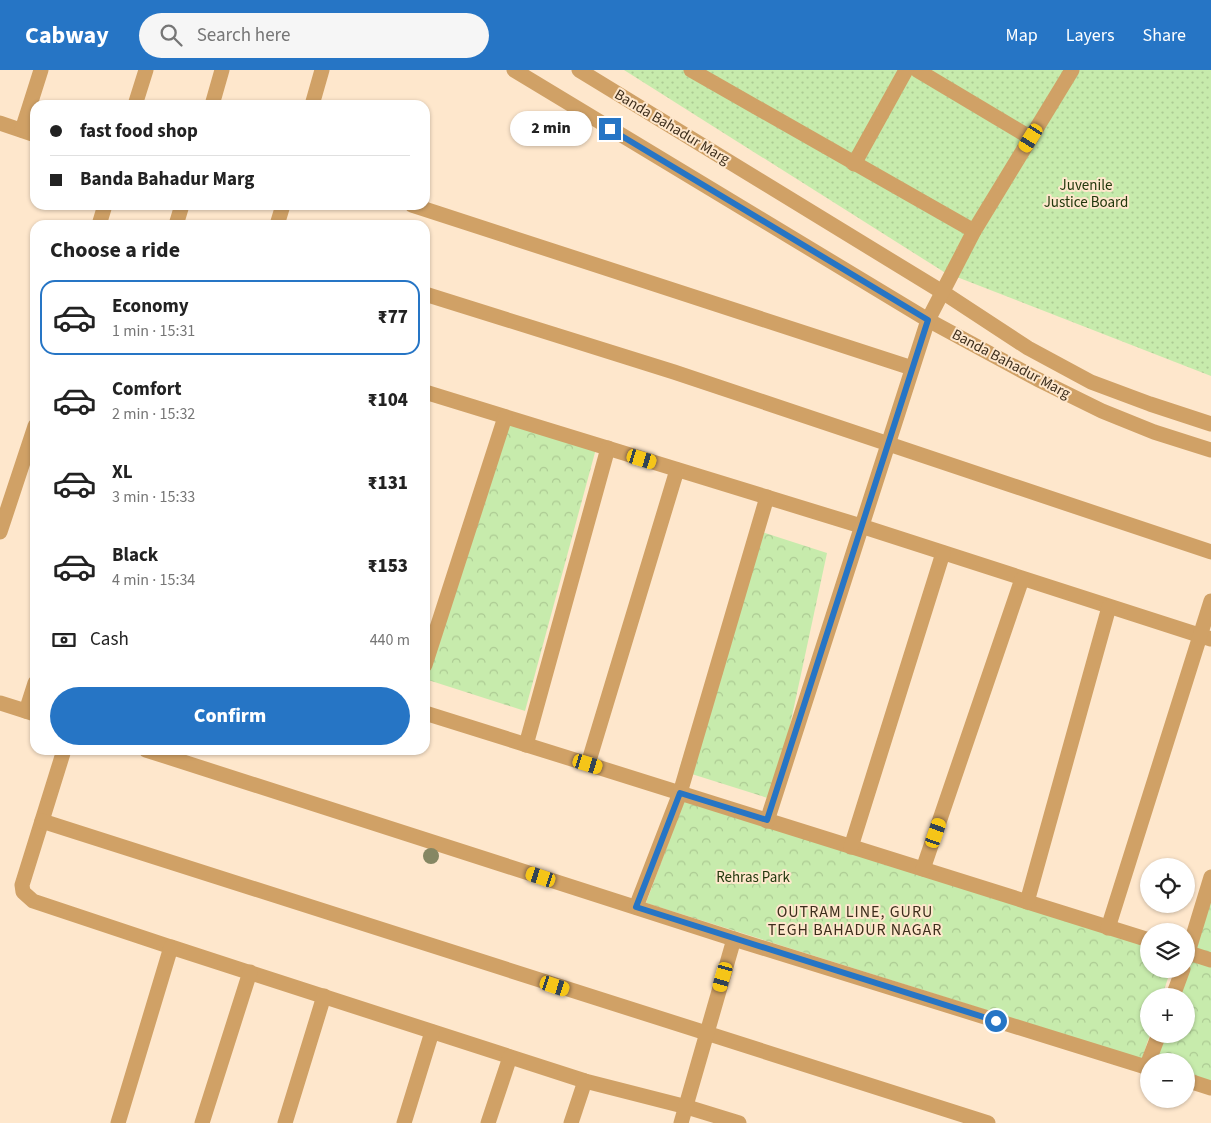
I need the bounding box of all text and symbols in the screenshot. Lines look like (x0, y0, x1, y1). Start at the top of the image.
search box (139, 13, 489, 58)
text: Cabway (25, 18, 109, 53)
icon: search (157, 21, 185, 49)
text: Search here (197, 22, 290, 49)
text: Map (1006, 23, 1038, 48)
text: Layers (1066, 23, 1115, 48)
text: Share (1143, 23, 1186, 48)
street label: Banda Bahadur Marg (610, 84, 734, 170)
callout: 2 min (510, 112, 592, 146)
text: 2 min (531, 117, 571, 139)
text: fast food shop (80, 118, 198, 145)
route end (599, 118, 621, 140)
car (1016, 121, 1045, 155)
text: Banda Bahadur Marg (80, 166, 255, 193)
park label: Juvenile Justice Board (1044, 175, 1128, 213)
text: Choose a ride (50, 234, 180, 266)
text: Economy (112, 293, 189, 320)
icon: car (52, 295, 97, 340)
text: ₹77 (378, 304, 408, 331)
text: 1 min · 15:31 (112, 320, 195, 342)
street label: Banda Bahadur Marg (948, 324, 1074, 404)
text: Comfort (112, 376, 182, 403)
icon: car (52, 378, 97, 423)
text: ₹104 (367, 387, 408, 414)
text: 2 min · 15:32 (112, 403, 195, 425)
car (625, 447, 658, 471)
text: XL (112, 459, 133, 486)
icon: car (52, 461, 97, 506)
text: ₹131 (367, 470, 408, 497)
text: 3 min · 15:33 (112, 486, 195, 508)
text: Black (112, 542, 158, 569)
icon: car (52, 544, 97, 589)
text: ₹153 (367, 553, 408, 580)
text: 4 min · 15:34 (112, 569, 195, 591)
icon: cash (50, 626, 78, 654)
text: Cash (90, 626, 129, 653)
text: 440 m (370, 629, 410, 651)
button: Confirm (50, 687, 410, 745)
car (571, 752, 604, 776)
car (924, 816, 947, 850)
map controls (1140, 858, 1195, 1108)
button: locate (1140, 858, 1195, 913)
car (524, 865, 557, 889)
park label: Rehras Park (716, 867, 790, 888)
district label: OUTRAM LINE, GURU TEGH BAHADUR NAGAR (768, 901, 942, 941)
button: layers (1140, 923, 1195, 978)
car (711, 961, 734, 993)
car (538, 974, 571, 998)
button: + (1140, 988, 1195, 1043)
route start (985, 1010, 1007, 1032)
button: − (1140, 1053, 1195, 1108)

